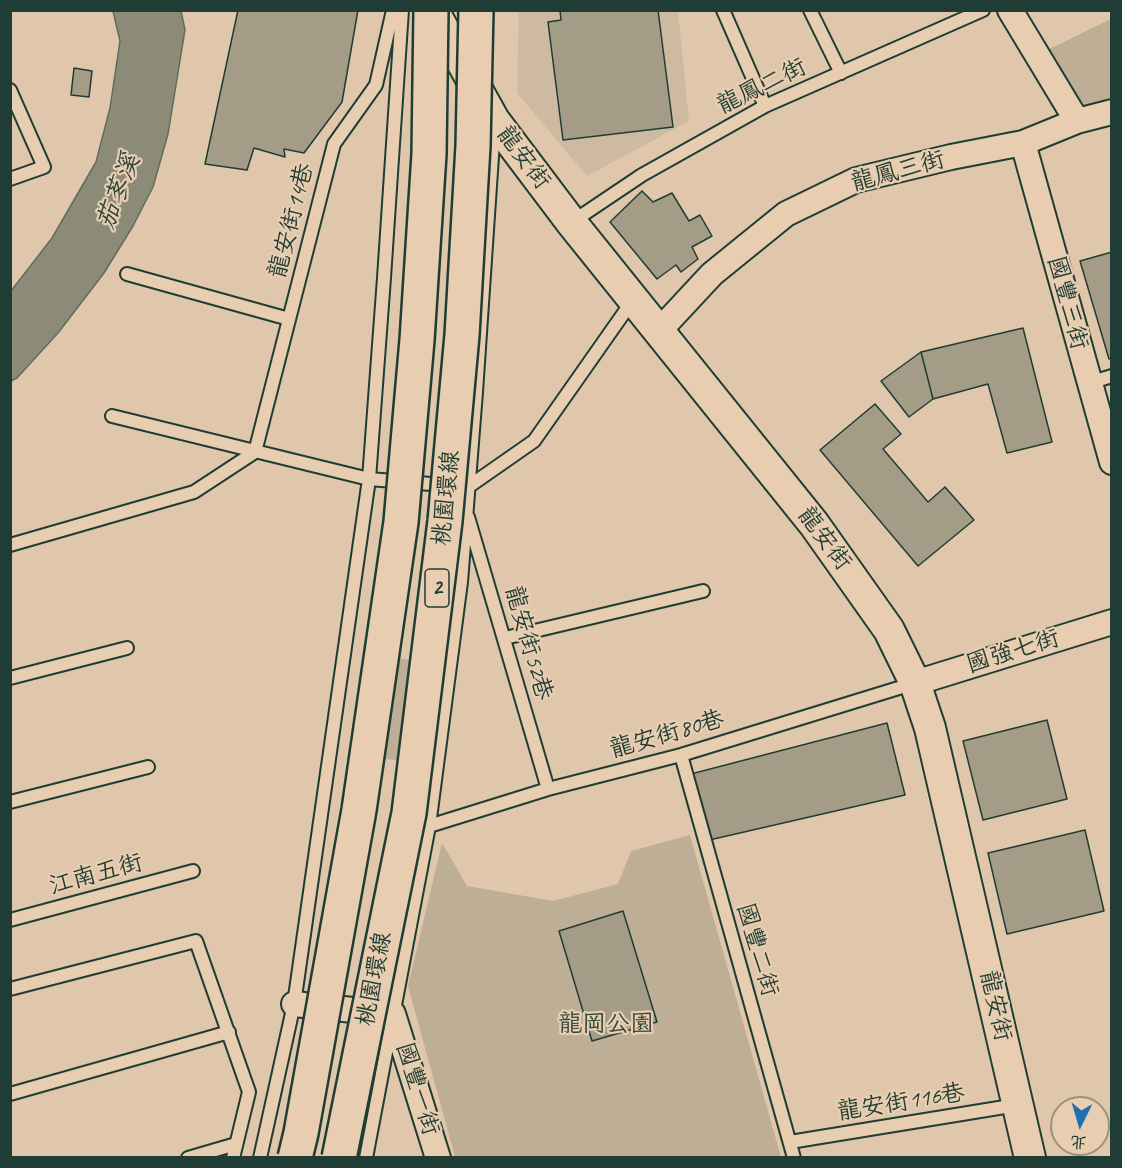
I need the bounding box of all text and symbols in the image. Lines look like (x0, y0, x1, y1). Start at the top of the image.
street label: 龍鳳二街 (713, 53, 811, 121)
street label: 龍安街 (490, 121, 556, 195)
street label: 龍鳳三街 (848, 146, 948, 198)
water label: 茄苳溪 (90, 150, 148, 234)
street label: 龍安街14巷 (264, 160, 320, 282)
street label: 國豐三街 (1041, 253, 1093, 353)
street label: 桃園環線 (428, 449, 466, 547)
street label: 龍安街 (791, 502, 857, 576)
road number: 2 (425, 569, 449, 607)
street label: 龍安街52巷 (498, 583, 558, 703)
street label: 國強七街 (963, 624, 1063, 680)
street label: 龍安街80巷 (607, 705, 727, 765)
street label: 江南五街 (46, 849, 146, 901)
street label: 國豐二街 (730, 900, 784, 1000)
street label: 桃園環線 (352, 929, 398, 1029)
street label: 龍安街 (973, 968, 1017, 1044)
park label: 龍岡公園 (558, 1011, 654, 1039)
street label: 國豐一街 (389, 1039, 445, 1139)
street label: 龍安街116巷 (835, 1079, 967, 1127)
north arrow (1050, 1096, 1110, 1156)
text: 北 (1070, 1131, 1087, 1153)

